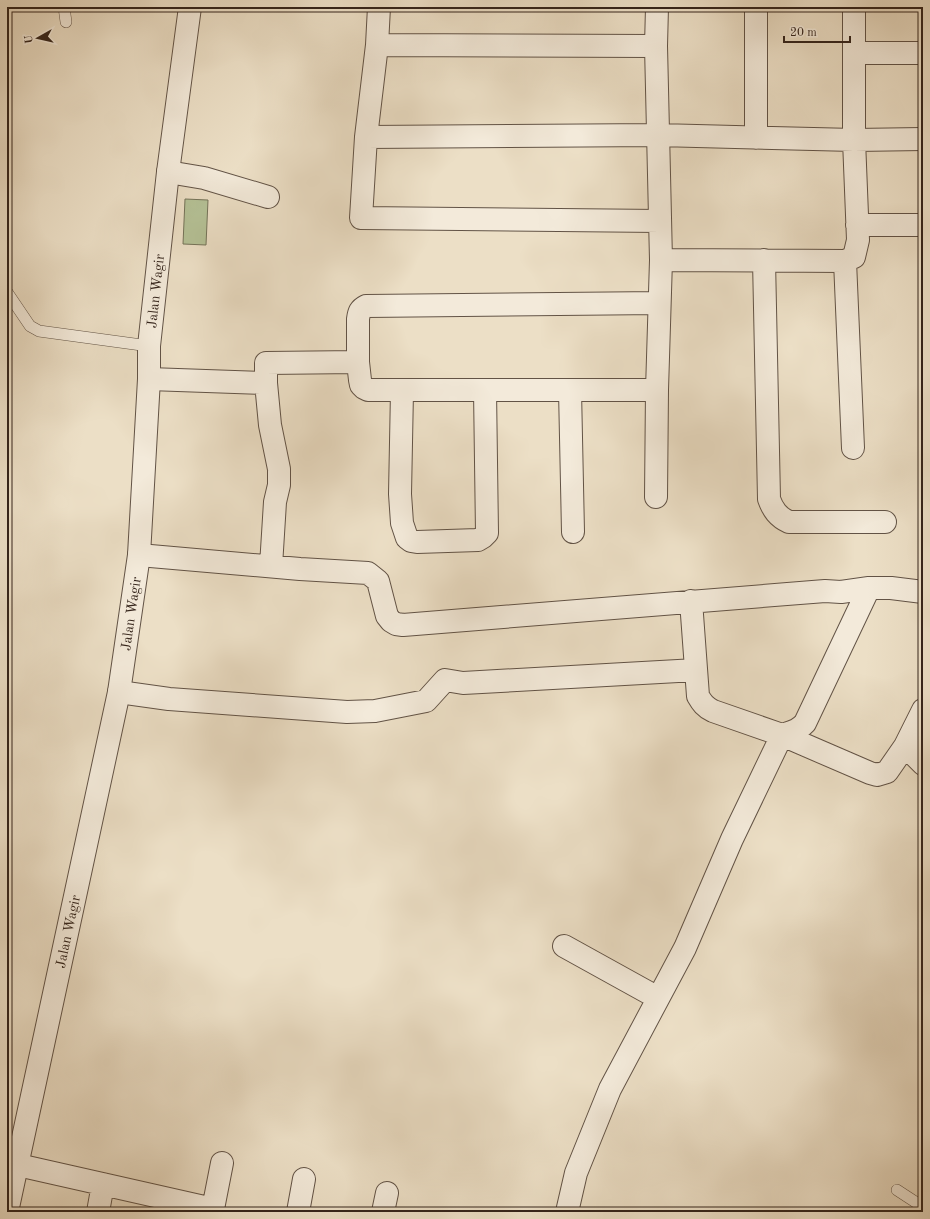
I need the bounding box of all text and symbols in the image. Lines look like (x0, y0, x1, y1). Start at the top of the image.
north arrow (18, 18, 58, 58)
scale bar (784, 18, 850, 44)
text: 20 m (790, 27, 817, 39)
text: U (23, 34, 36, 44)
street label: Jalan Wagir (145, 253, 167, 329)
street label: Jalan Wagir (119, 576, 144, 652)
street label: Jalan Wagir (54, 893, 83, 970)

